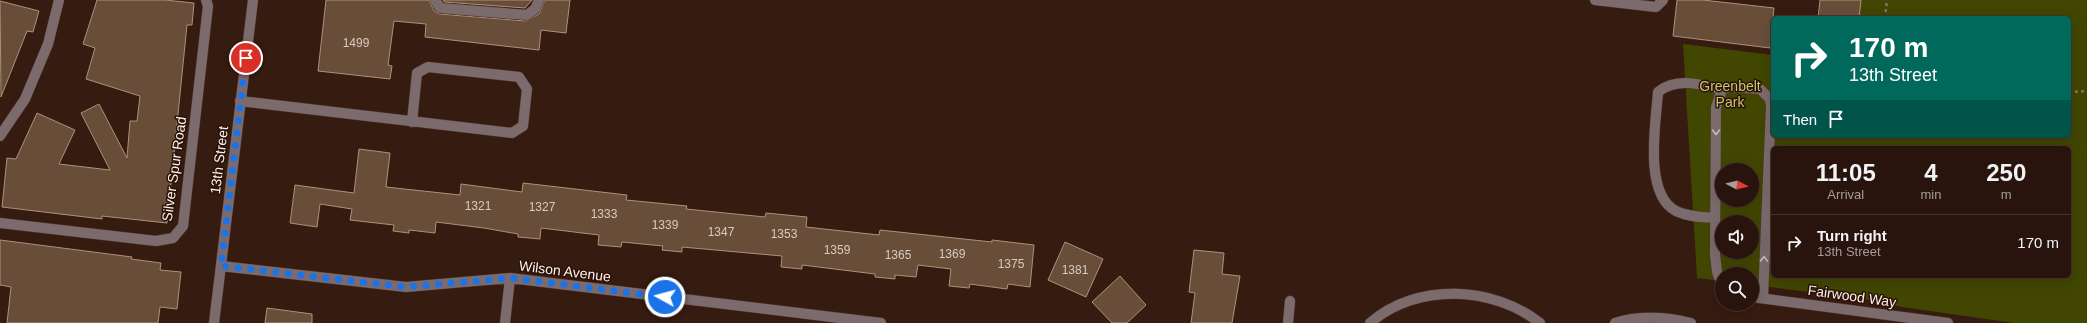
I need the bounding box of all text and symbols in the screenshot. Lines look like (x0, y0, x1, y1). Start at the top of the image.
icon: right (1783, 32, 1835, 84)
text: 170 m (1849, 32, 1928, 63)
house number: 1499 (343, 36, 370, 50)
pin (229, 41, 263, 75)
icon: arrive (235, 47, 257, 69)
text: 13th Street (1849, 65, 1937, 85)
park label: Greenbelt Park (1699, 78, 1761, 110)
icon: arrive (1825, 108, 1847, 130)
text: Then (1783, 111, 1817, 128)
street label: Silver Spur Road (159, 115, 189, 223)
street label: 13th Street (207, 125, 231, 195)
one-way arrow (1712, 129, 1720, 135)
text: 11:05 (1816, 159, 1876, 186)
text: 4 (1924, 159, 1938, 186)
text: 250 (1986, 159, 2026, 186)
north arrow (1715, 163, 1759, 207)
map controls (1715, 163, 1759, 311)
text: Arrival (1827, 187, 1864, 202)
text: min (1921, 187, 1941, 202)
text: m (2001, 187, 2012, 202)
house number: 1321 (465, 199, 492, 213)
house number: 1327 (529, 200, 556, 214)
house number: 1333 (591, 207, 618, 221)
button: sound (1715, 215, 1759, 259)
house number: 1339 (652, 218, 679, 232)
house number: 1347 (708, 225, 735, 239)
house number: 1353 (771, 227, 798, 241)
text: Turn right (1817, 227, 1887, 244)
icon: right (1783, 232, 1805, 254)
text: 170 m (2017, 234, 2059, 251)
house number: 1359 (824, 243, 851, 257)
text: 13th Street (1817, 244, 1881, 259)
house number: 1369 (939, 247, 966, 261)
house number: 1365 (885, 248, 912, 262)
one-way arrow (1760, 256, 1769, 262)
street label: Wilson Avenue (518, 257, 612, 285)
house number: 1375 (998, 257, 1025, 271)
house number: 1381 (1062, 263, 1089, 277)
button: search (1715, 267, 1759, 311)
position arrow (644, 276, 686, 318)
street label: Fairwood Way (1807, 282, 1897, 310)

